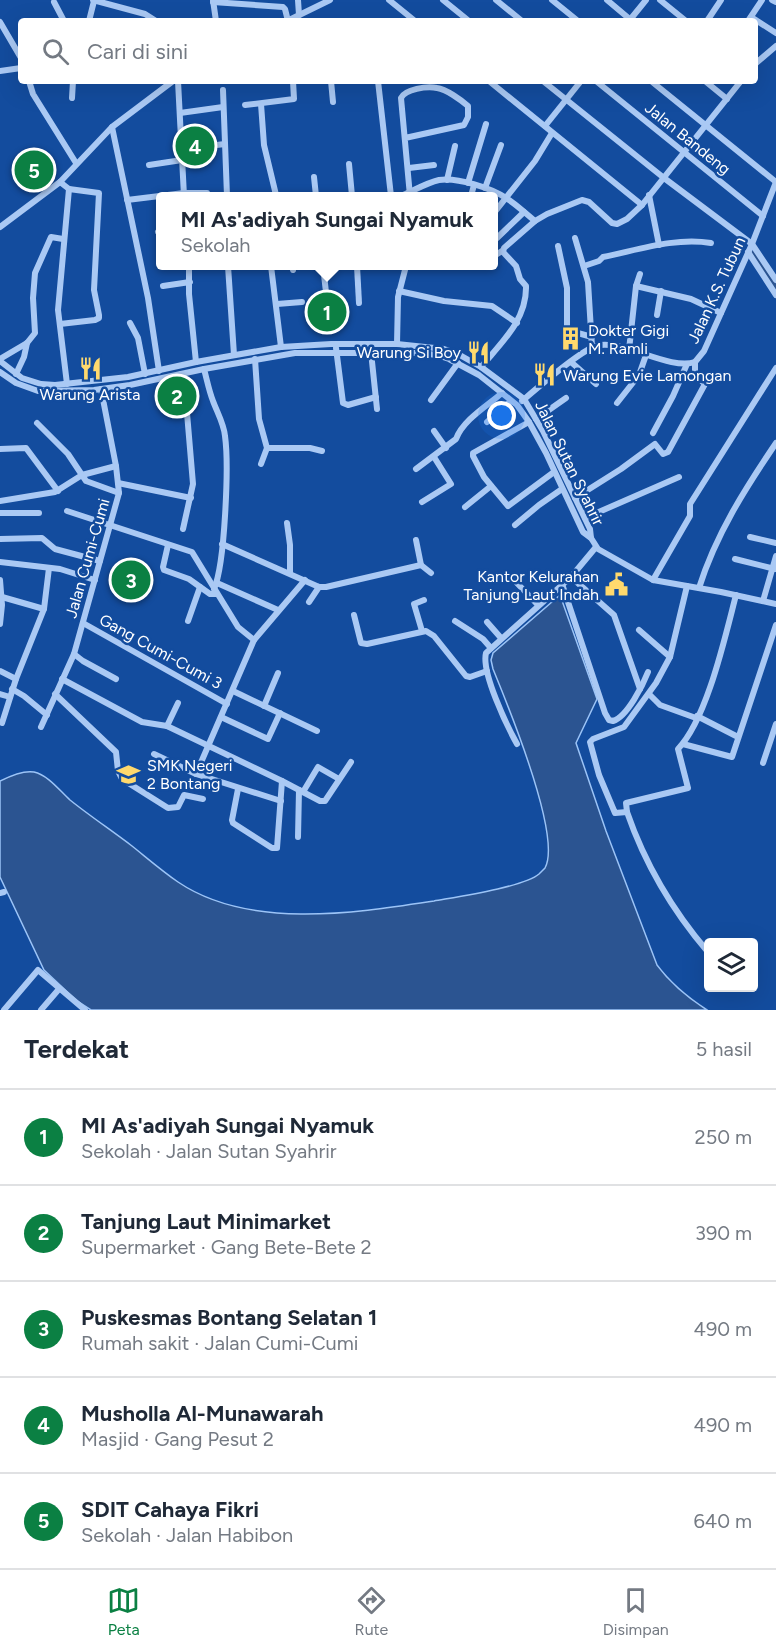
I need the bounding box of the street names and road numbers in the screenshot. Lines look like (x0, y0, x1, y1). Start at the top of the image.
street label: Jalan Bandeng (641, 98, 734, 179)
street label: Jalan K.S. Tubun (683, 234, 749, 347)
street label: Jalan Sutan Syahrir (531, 398, 608, 529)
street label: Jalan Cumi-Cumi (61, 496, 114, 620)
street label: Gang Cumi-Cumi 3 (96, 610, 226, 693)

